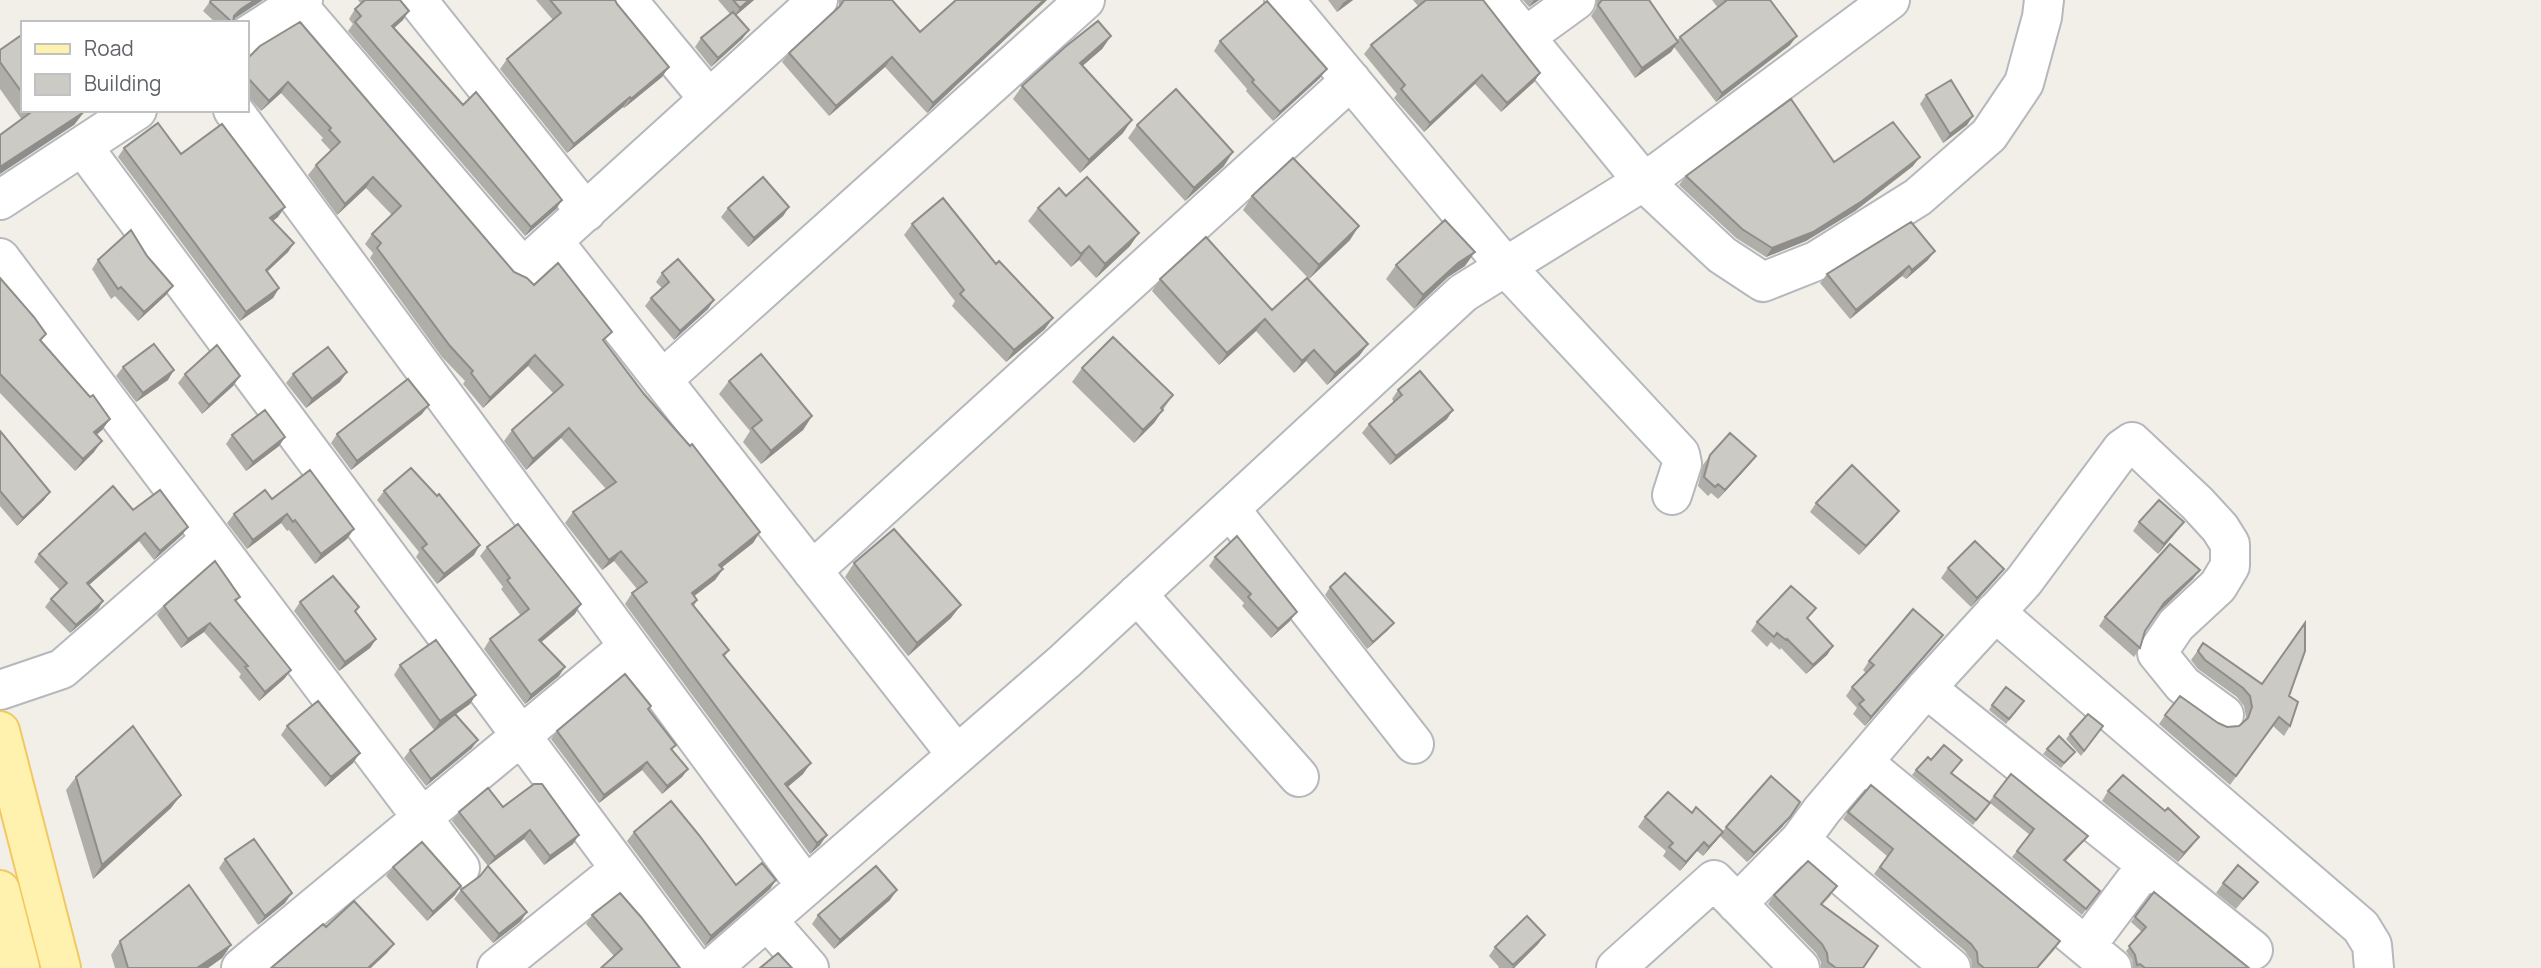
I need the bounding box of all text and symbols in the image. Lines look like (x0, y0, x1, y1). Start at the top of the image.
legend (21, 21, 248, 112)
text: Road (84, 34, 134, 62)
text: Building (84, 69, 161, 97)

